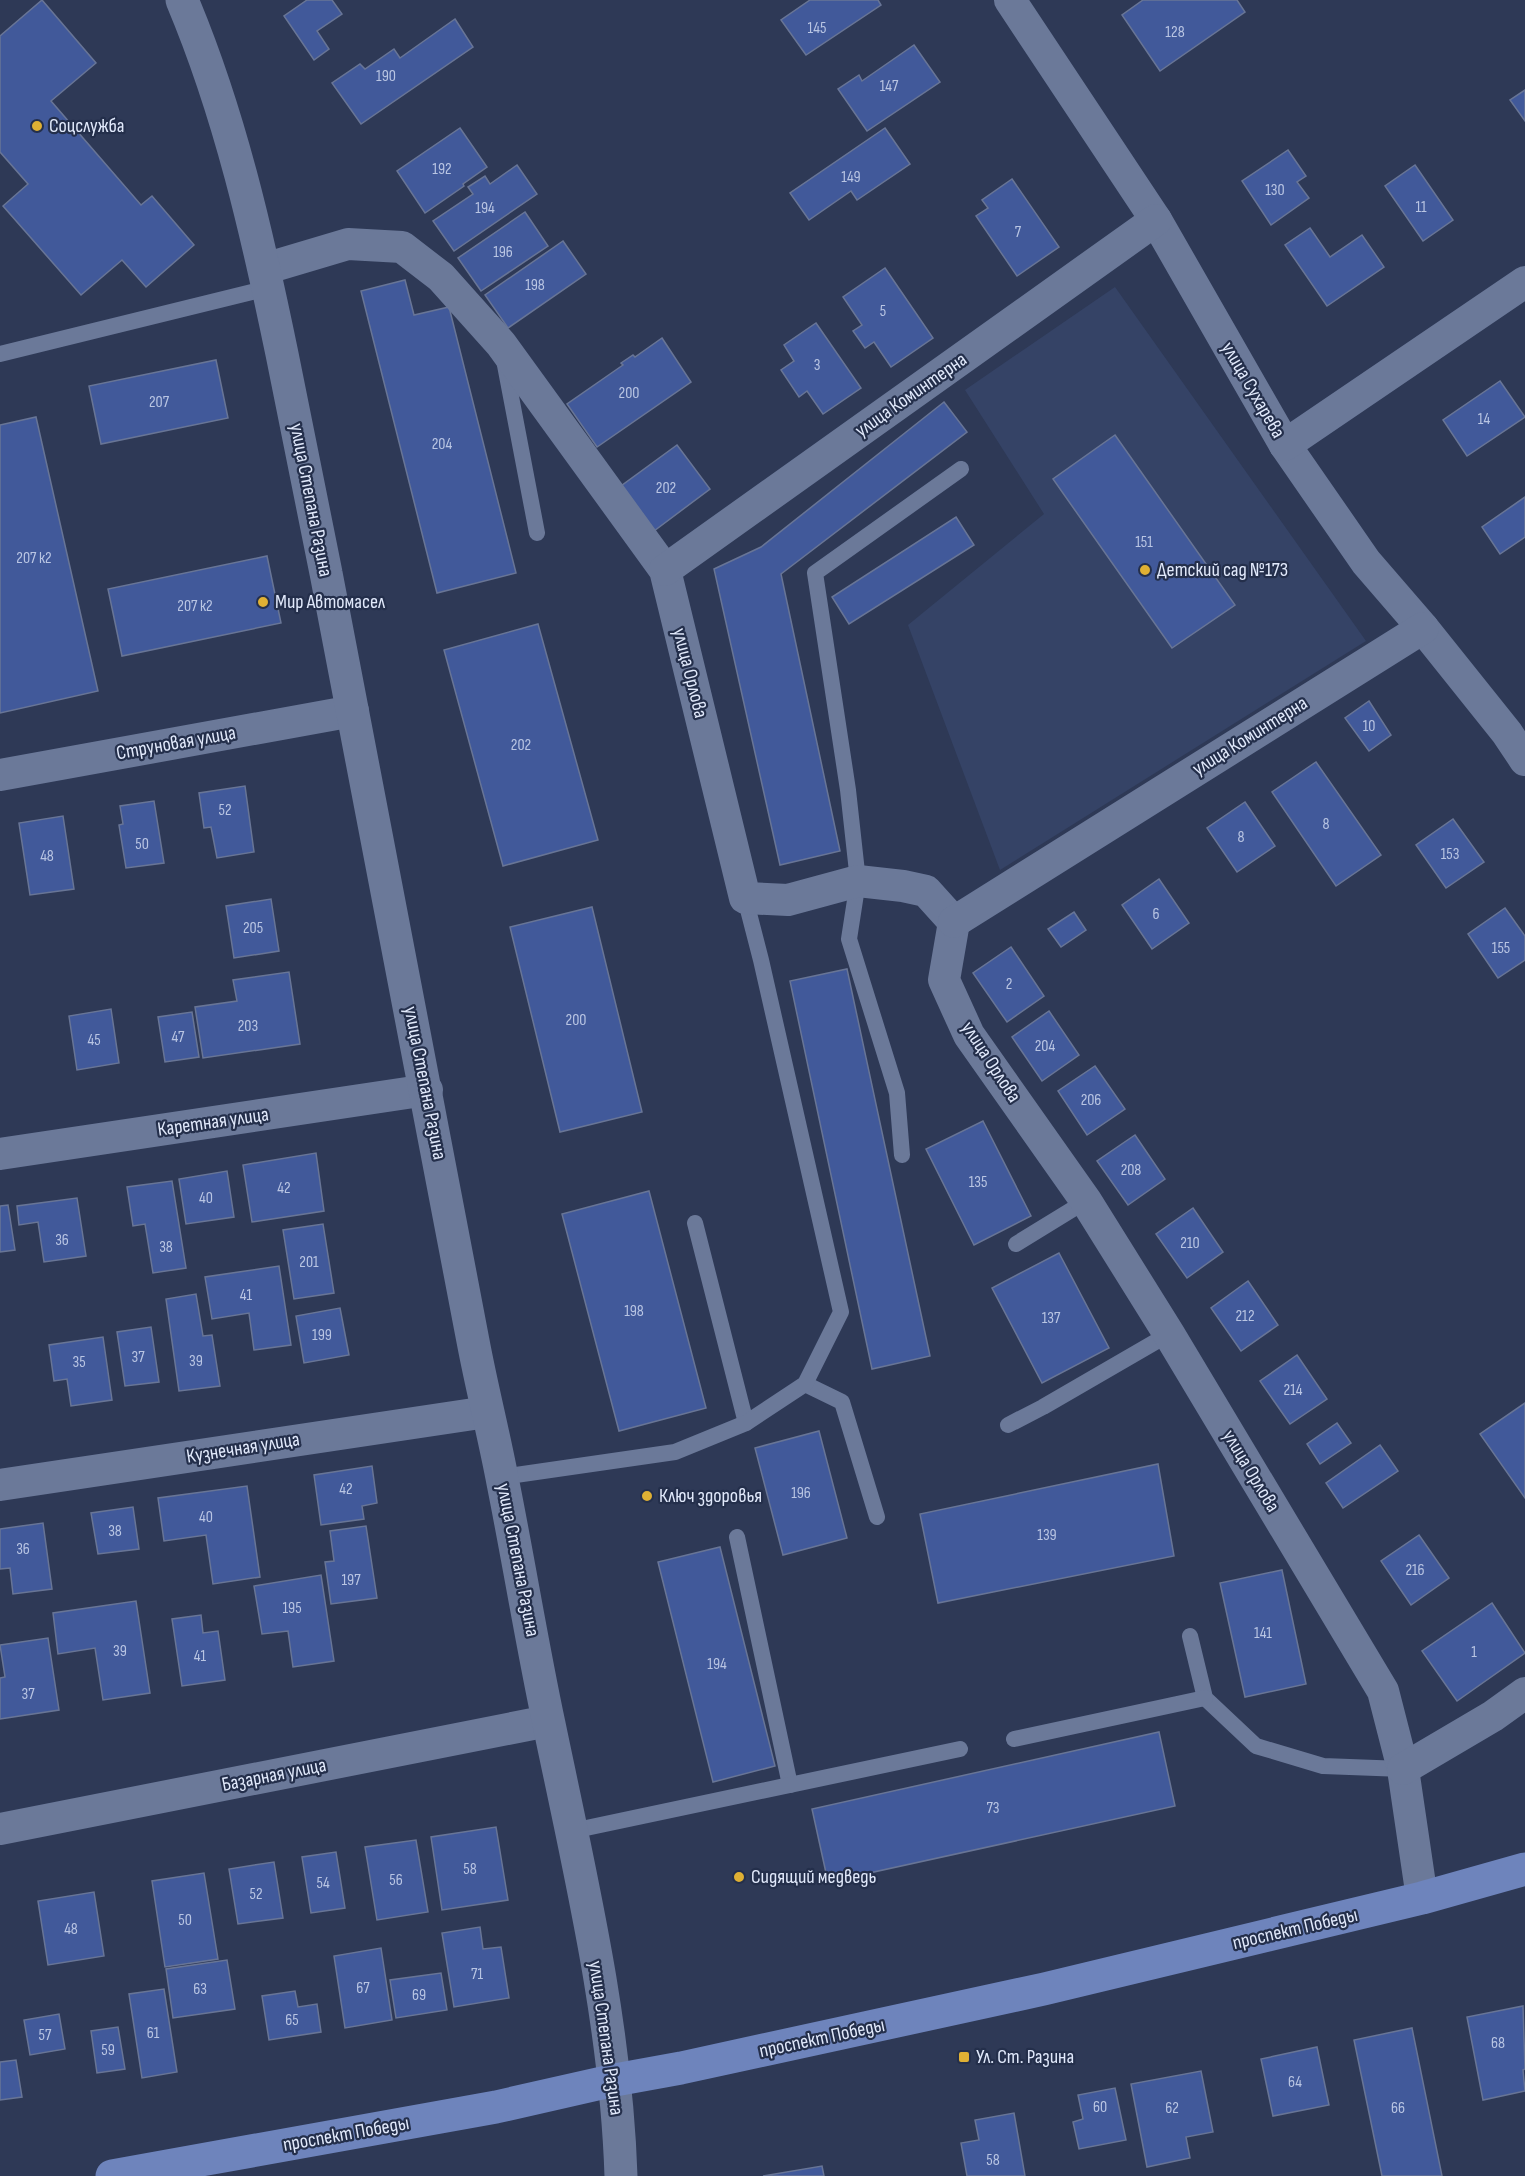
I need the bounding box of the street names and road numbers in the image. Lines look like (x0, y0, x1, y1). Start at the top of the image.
street label: улица Сухарева (1216, 338, 1290, 442)
street label: улица Коминтерна (850, 348, 972, 442)
street label: улица Степана Разина (284, 421, 338, 579)
street label: улица Орлова (667, 626, 713, 720)
street label: улица Коминтерна (1188, 691, 1312, 781)
street label: Струновая улица (114, 721, 238, 765)
street label: улица Степана Разина (398, 1004, 452, 1162)
street label: улица Орлова (956, 1017, 1026, 1107)
street label: Каретная улица (156, 1102, 270, 1142)
street label: улица Орлова (1217, 1426, 1285, 1516)
street label: Кузнечная улица (185, 1427, 301, 1469)
street label: улица Степана Разина (491, 1481, 545, 1639)
street label: Базарная улица (220, 1753, 328, 1797)
street label: проспект Победы (1230, 1903, 1360, 1955)
street label: улица Степана Разина (583, 1959, 629, 2117)
street label: проспект Победы (757, 2013, 887, 2063)
street label: проспект Победы (281, 2111, 411, 2157)

